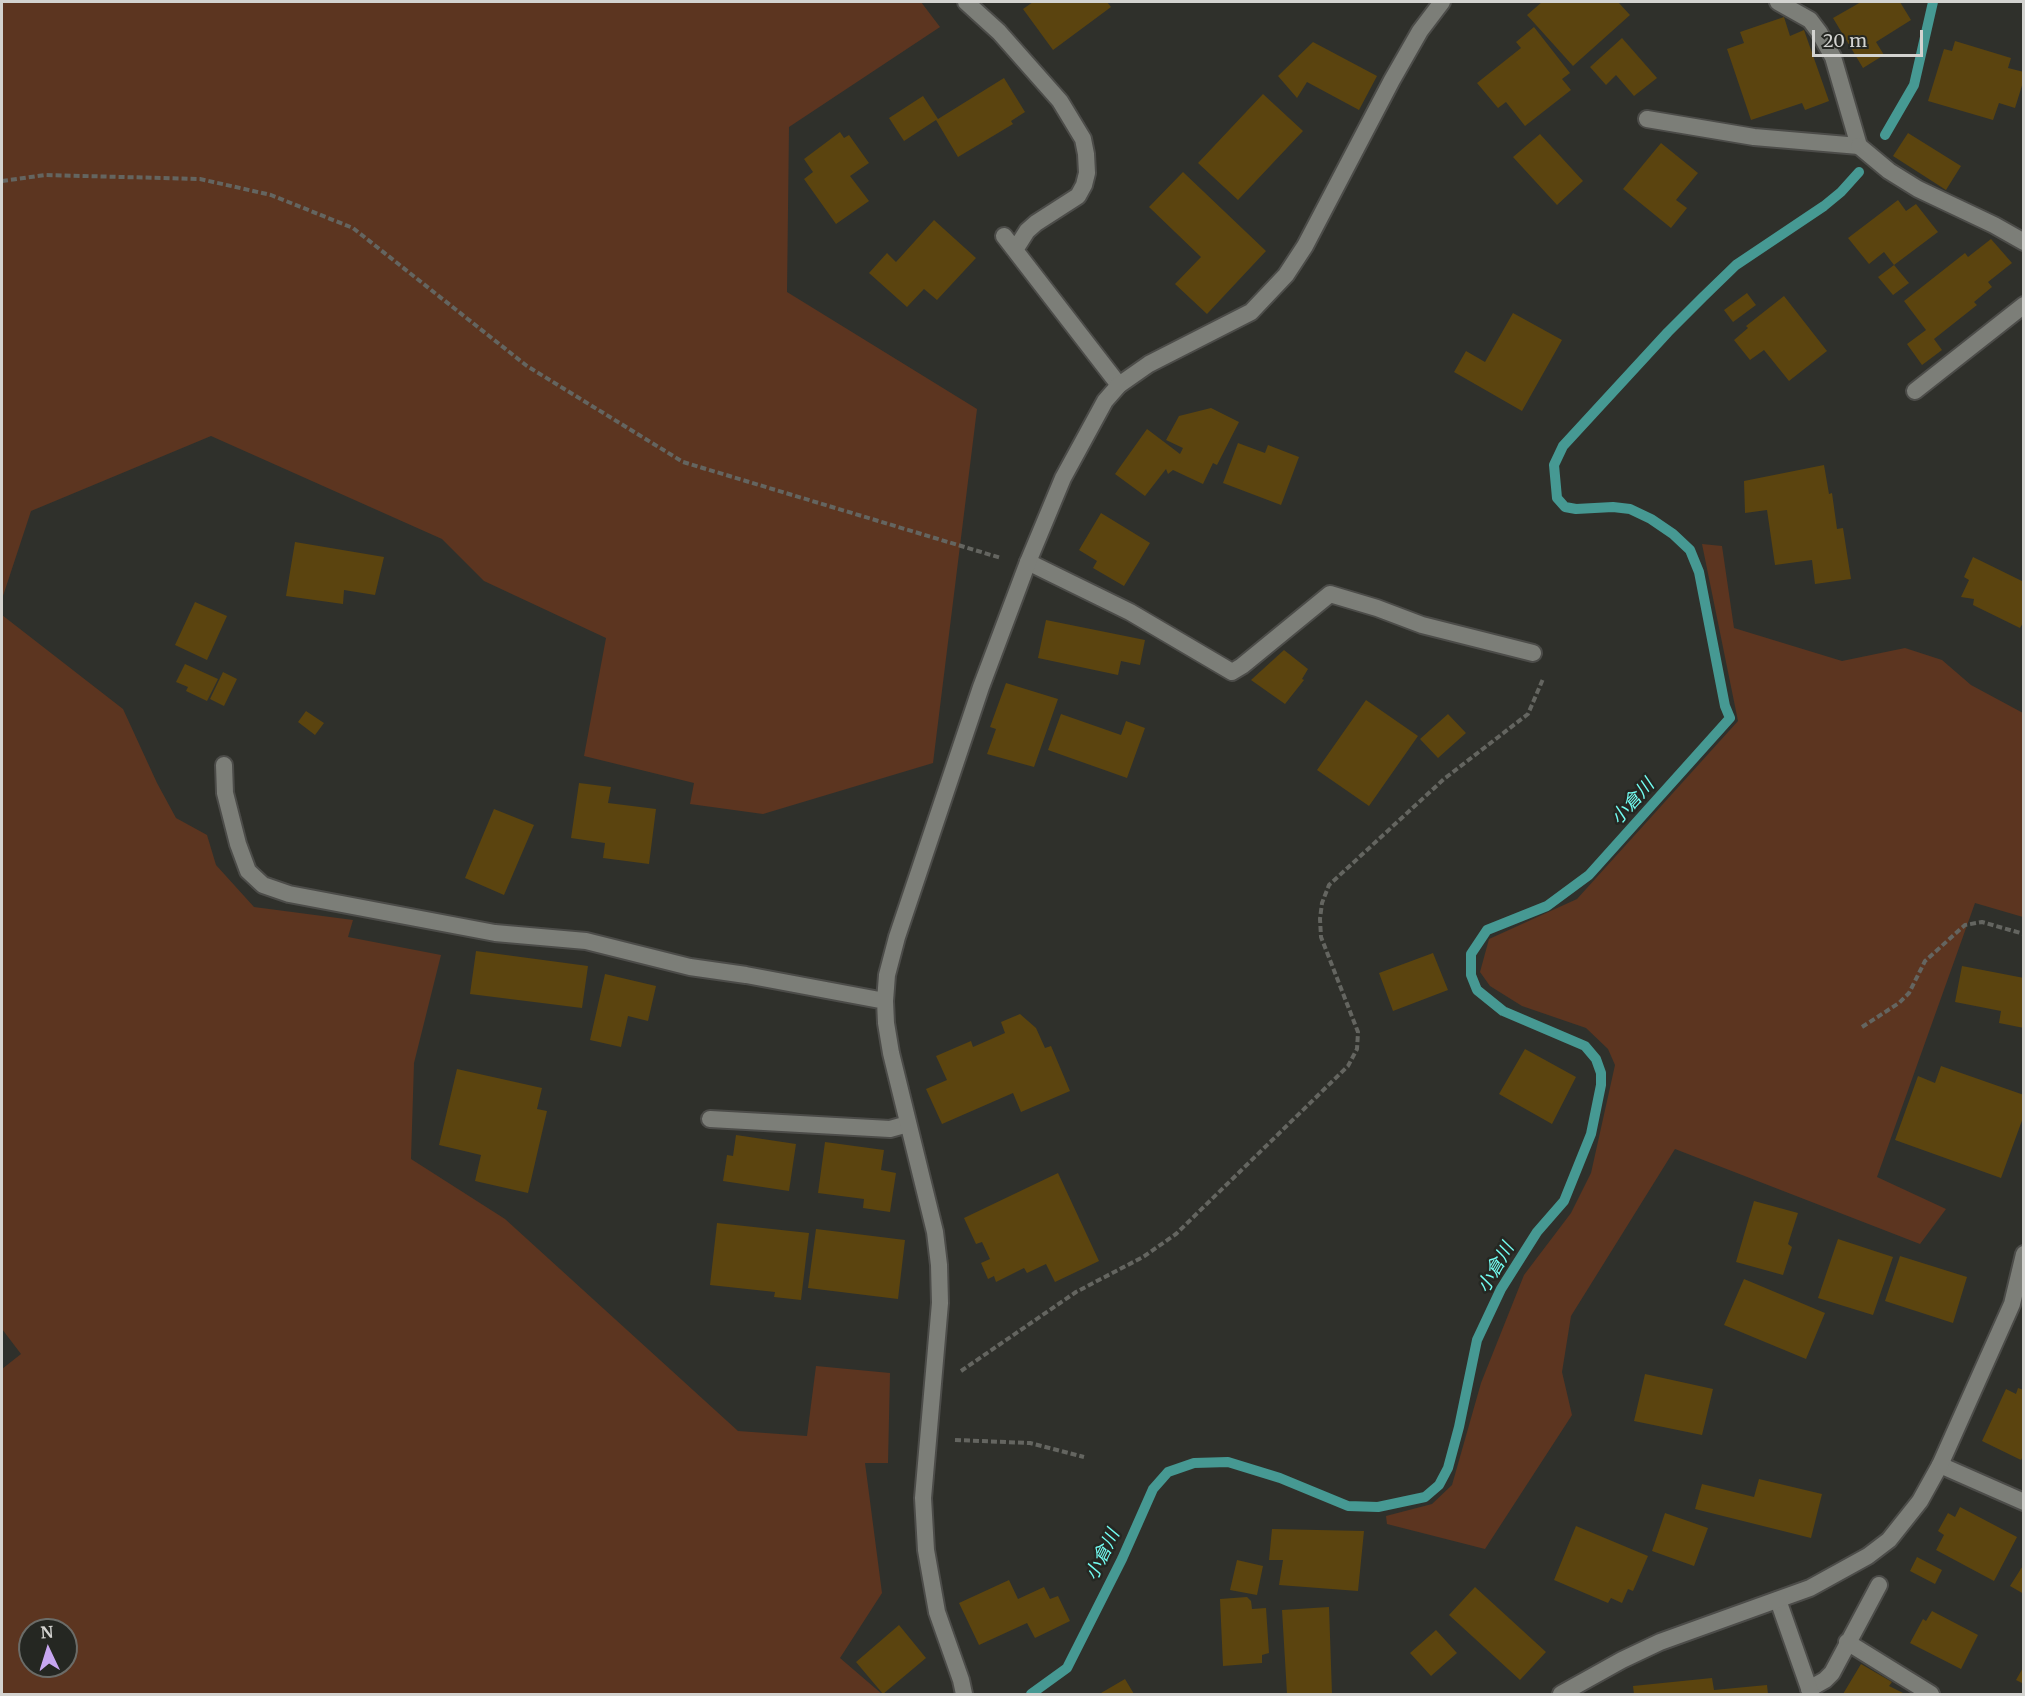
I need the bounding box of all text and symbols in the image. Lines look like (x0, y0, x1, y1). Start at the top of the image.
scale bar (1815, 18, 1926, 56)
text: 20 m (1823, 29, 1867, 52)
water label: 小倉川 (1607, 775, 1659, 829)
water label: 小倉川 (1473, 1239, 1519, 1297)
water label: 小倉川 (1081, 1526, 1125, 1584)
north arrow (18, 1618, 78, 1678)
text: N (40, 1622, 54, 1642)

